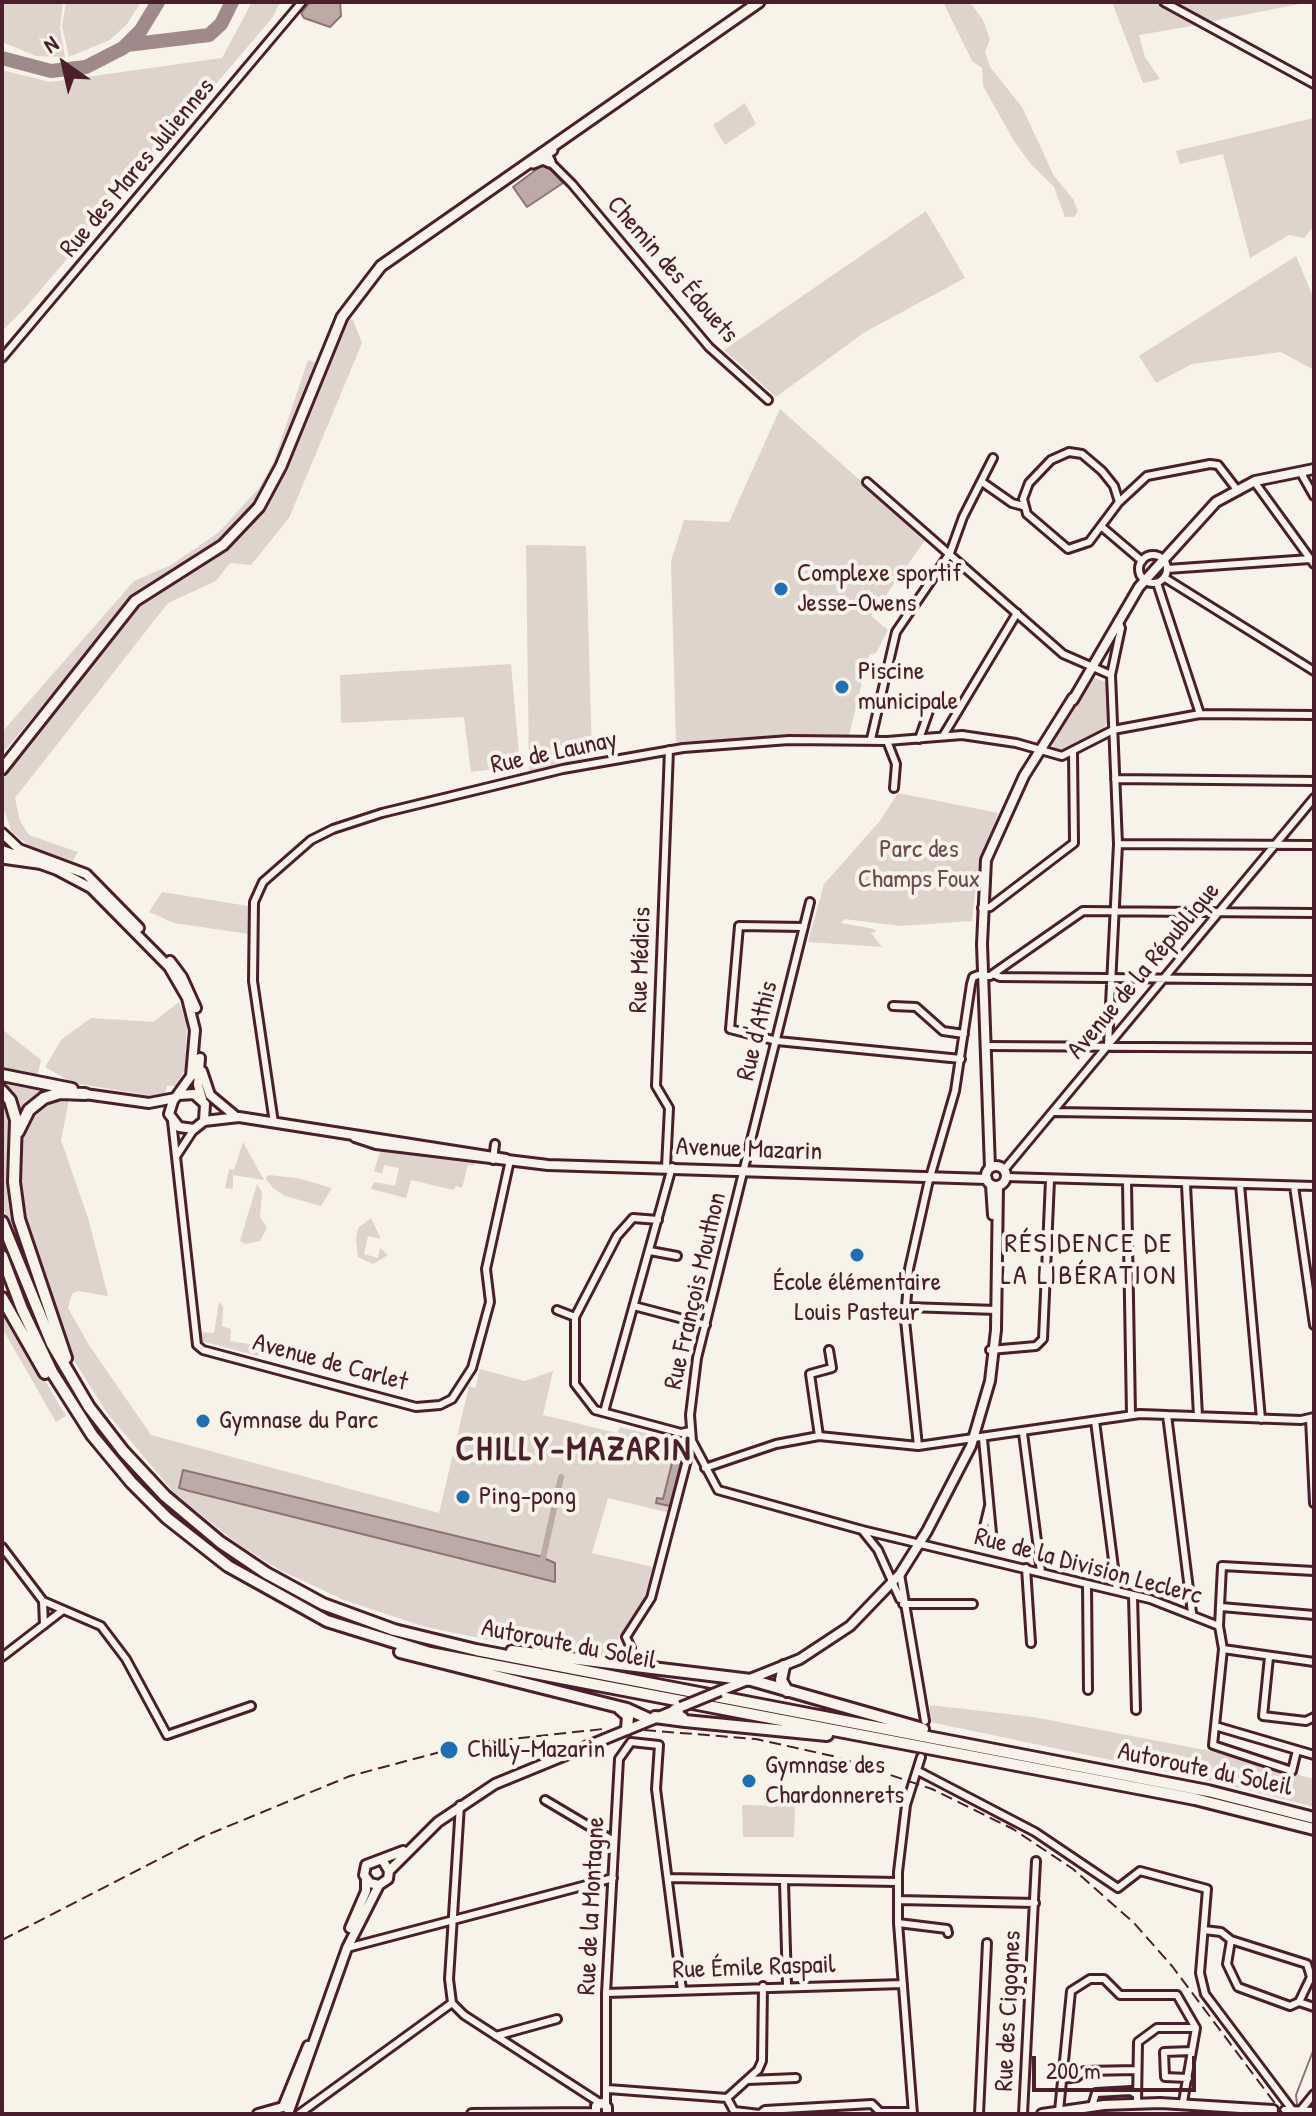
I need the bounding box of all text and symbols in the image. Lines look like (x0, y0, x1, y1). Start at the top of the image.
north arrow (24, 24, 104, 104)
text: N (37, 28, 64, 60)
street label: Rue des Mares Juliennes (54, 72, 222, 264)
street label: Chemin des Édouets (600, 190, 744, 350)
place label: Complexe sportif Jesse-Owens (797, 558, 962, 620)
marker: Complexe sportif Jesse-Owens (772, 580, 790, 598)
place label: Piscine municipale (858, 656, 958, 718)
marker: Piscine municipale (833, 678, 851, 696)
street label: Rue de Launay (488, 724, 620, 782)
park label: Parc des Champs Foux (858, 834, 980, 896)
street label: Avenue de la République (1061, 876, 1227, 1066)
street label: Rue Médicis (624, 906, 658, 1014)
street label: Rue d'Athis (731, 978, 785, 1084)
street label: Avenue Mazarin (675, 1132, 823, 1168)
street label: Rue François Mouthon (658, 1190, 734, 1392)
district label: RÉSIDENCE DE LA LIBÉRATION (1001, 1228, 1177, 1294)
marker: École élémentaire Louis Pasteur (848, 1246, 866, 1264)
place label: École élémentaire Louis Pasteur (773, 1267, 941, 1328)
street label: Avenue de Carlet (249, 1327, 411, 1399)
place label: Gymnase du Parc (219, 1405, 378, 1437)
marker: Gymnase du Parc (194, 1412, 212, 1430)
district label: CHILLY-MAZARIN (456, 1431, 692, 1471)
place label: Ping-pong (479, 1481, 576, 1513)
marker: Ping-pong (454, 1488, 472, 1506)
street label: Rue de la Division Leclerc (971, 1522, 1205, 1612)
street label: Autoroute du Soleil (479, 1613, 659, 1677)
place label: Chilly-Mazarin (467, 1734, 605, 1766)
street label: Autoroute du Soleil (1115, 1736, 1295, 1804)
marker: Chilly-Mazarin (438, 1739, 460, 1761)
place label: Gymnase des Chardonnerets (765, 1750, 904, 1812)
marker: Gymnase des Chardonnerets (740, 1772, 758, 1790)
street label: Rue de la Montagne (572, 1816, 612, 1996)
street label: Rue des Cigognes (989, 1930, 1029, 2092)
street label: Rue Émile Raspail (672, 1950, 836, 1986)
scale bar (1036, 2040, 1200, 2090)
text: 200 m (1046, 2054, 1101, 2086)

